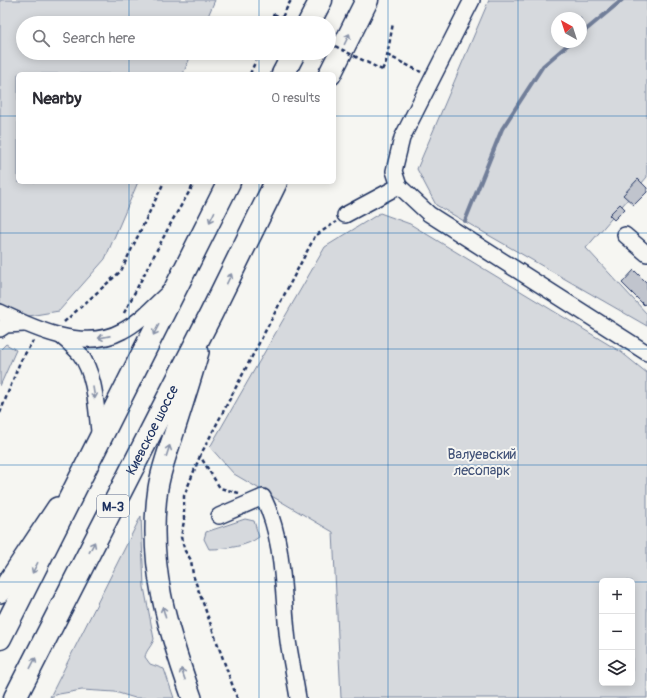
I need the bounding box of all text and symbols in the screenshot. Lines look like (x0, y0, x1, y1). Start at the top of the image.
north arrow (551, 12, 587, 48)
search box (16, 16, 336, 60)
icon: search (30, 27, 52, 49)
text: Search here (62, 29, 135, 48)
one-way arrow (344, 33, 351, 45)
text: Nearby (32, 88, 81, 109)
text: 0 results (271, 90, 320, 106)
one-way arrow (208, 211, 215, 223)
one-way arrow (225, 273, 233, 285)
one-way arrow (152, 323, 159, 335)
one-way arrow (98, 333, 111, 341)
street label: Киевское шоссе (122, 382, 182, 478)
one-way arrow (90, 386, 98, 399)
one-way arrow (165, 444, 172, 457)
park label: Валуевский лесопарк (448, 446, 516, 479)
road number: М-3 (97, 495, 129, 517)
one-way arrow (89, 542, 96, 554)
one-way arrow (31, 562, 39, 574)
map controls (599, 578, 635, 686)
button: + (599, 578, 635, 614)
one-way arrow (160, 606, 167, 619)
button: − (599, 614, 635, 650)
button: layers (599, 650, 635, 686)
one-way arrow (30, 657, 37, 669)
one-way arrow (179, 668, 187, 680)

